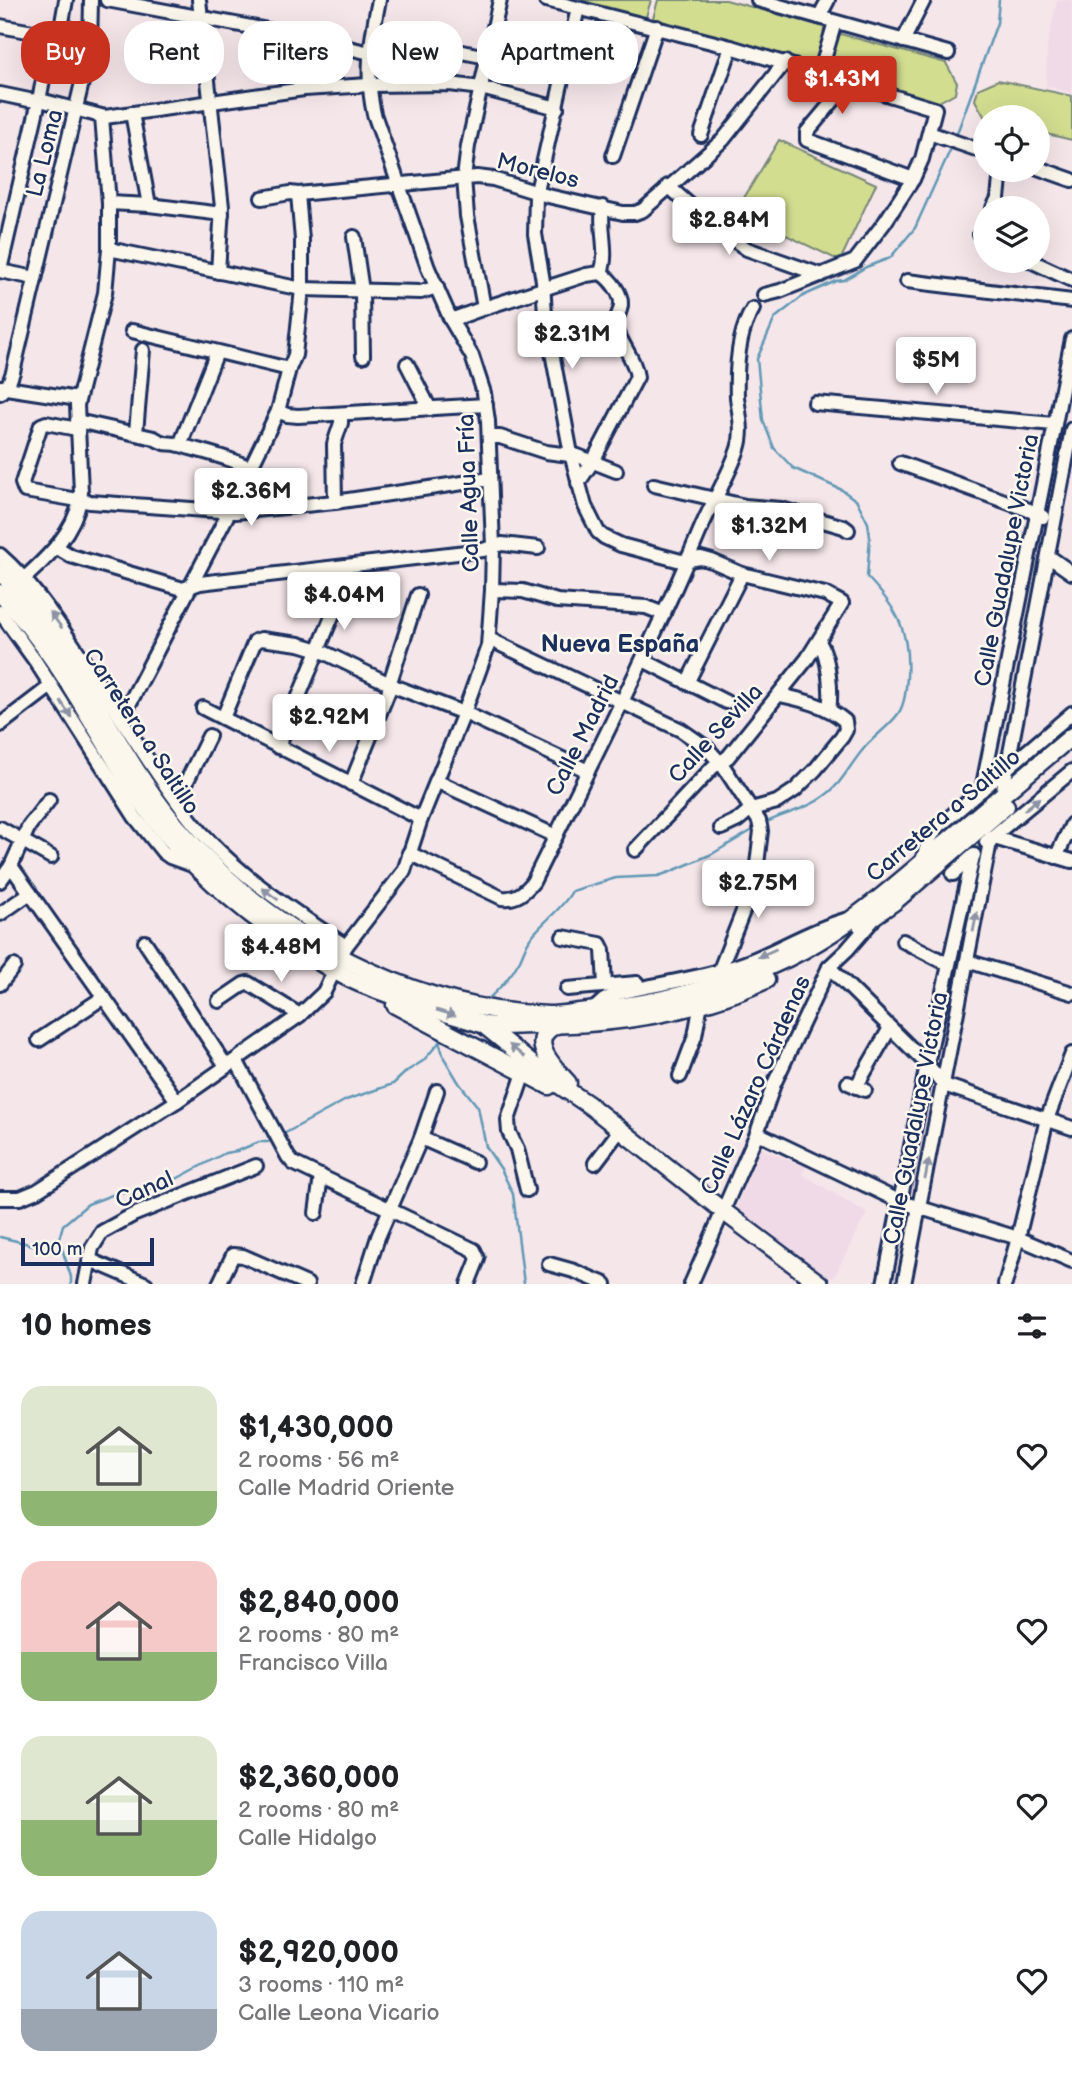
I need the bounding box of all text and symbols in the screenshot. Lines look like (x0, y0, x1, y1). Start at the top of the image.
chip: Buy (21, 21, 110, 84)
chip: Rent (124, 21, 224, 84)
chip: Filters (238, 21, 353, 84)
chip: New (367, 21, 463, 84)
chip: Apartment (477, 21, 638, 84)
pin: $1.43M (785, 57, 899, 116)
text: $1.43M (804, 65, 880, 93)
map controls (973, 105, 1050, 273)
button: locate (973, 105, 1050, 182)
street label: La Loma (21, 106, 69, 200)
street label: Morelos (494, 147, 582, 195)
button: layers (973, 196, 1050, 273)
pin: $2.84M (672, 198, 786, 257)
text: $2.84M (688, 206, 770, 234)
pin: $2.31M (515, 312, 629, 371)
text: $2.31M (534, 320, 610, 348)
pin: $5M (902, 338, 970, 397)
text: $5M (912, 346, 960, 374)
street label: Calle Agua Fría (452, 413, 486, 573)
street label: Calle Guadalupe Victoria (969, 431, 1045, 689)
pin: $2.36M (194, 468, 308, 528)
text: $2.36M (210, 477, 292, 505)
pin: $1.32M (712, 504, 826, 563)
text: $1.32M (731, 512, 807, 540)
pin: $4.04M (287, 572, 401, 632)
text: $4.04M (303, 581, 385, 609)
one-way arrow (49, 611, 63, 629)
district label: Nueva España (541, 630, 699, 659)
street label: Carretera a Saltillo (77, 643, 205, 820)
street label: Calle Madrid (540, 670, 625, 801)
street label: Calle Sevilla (663, 678, 769, 789)
pin: $2.92M (272, 694, 386, 754)
one-way arrow (60, 699, 73, 718)
text: $2.92M (288, 703, 370, 731)
street label: Carretera a Saltillo (861, 743, 1026, 888)
one-way arrow (1023, 797, 1040, 812)
pin: $2.75M (701, 860, 815, 920)
text: $2.75M (718, 869, 798, 897)
one-way arrow (261, 888, 279, 902)
one-way arrow (969, 911, 980, 933)
pin: $4.48M (224, 925, 338, 984)
text: $4.48M (241, 933, 321, 961)
one-way arrow (756, 948, 777, 959)
street label: Calle Lázaro Cárdenas (695, 971, 817, 1199)
street label: Calle Guadalupe Victoria (878, 989, 954, 1247)
one-way arrow (436, 1009, 457, 1019)
one-way arrow (508, 1044, 526, 1059)
one-way arrow (922, 1158, 933, 1180)
street label: Canal (111, 1165, 178, 1215)
scale bar (21, 1235, 154, 1267)
text: 100 m (32, 1238, 83, 1261)
icon: filters (1013, 1307, 1051, 1345)
text: 10 homes (21, 1308, 152, 1344)
text: $1,430,000 (238, 1410, 394, 1446)
icon: home (77, 1414, 161, 1498)
icon: heart (1013, 1437, 1051, 1475)
text: 2 rooms · 56 m² (238, 1446, 400, 1474)
text: Calle Madrid Oriente (238, 1474, 454, 1502)
text: $2,840,000 (238, 1585, 400, 1621)
icon: home (77, 1589, 161, 1673)
icon: heart (1013, 1612, 1051, 1650)
text: 2 rooms · 80 m² (238, 1621, 399, 1649)
text: Francisco Villa (238, 1649, 388, 1677)
text: $2,360,000 (238, 1760, 400, 1796)
icon: home (77, 1764, 161, 1848)
icon: heart (1013, 1787, 1051, 1825)
text: 2 rooms · 80 m² (238, 1796, 399, 1824)
text: Calle Hidalgo (238, 1824, 377, 1852)
text: $2,920,000 (238, 1935, 399, 1971)
icon: home (77, 1939, 161, 2023)
icon: heart (1013, 1962, 1051, 2000)
text: 3 rooms · 110 m² (238, 1971, 404, 1999)
text: Calle Leona Vicario (238, 1999, 440, 2027)

